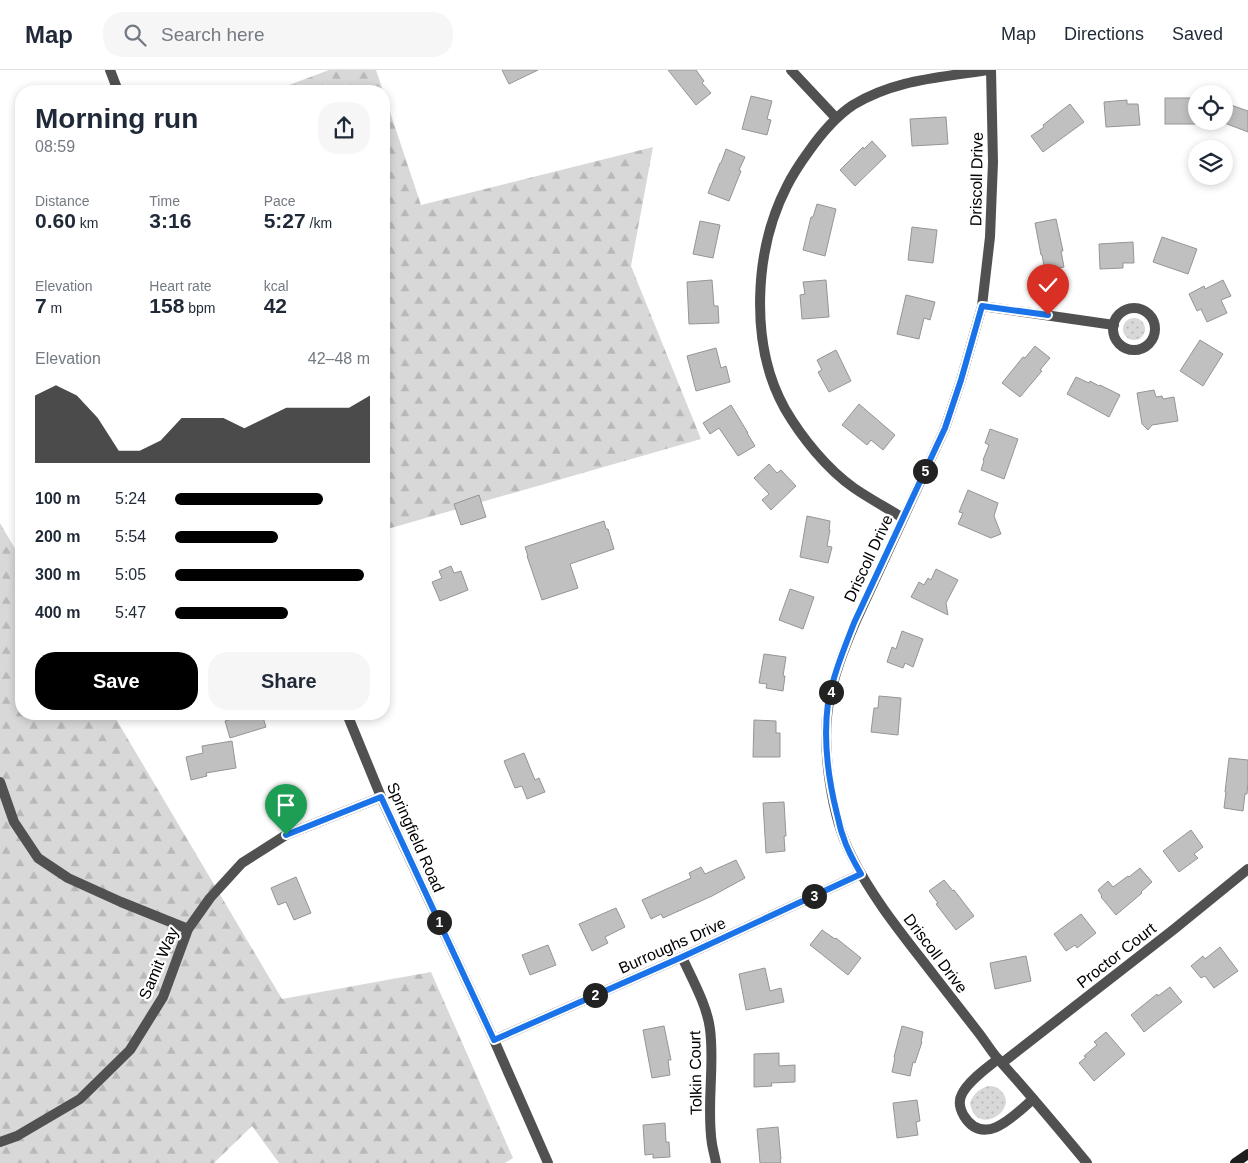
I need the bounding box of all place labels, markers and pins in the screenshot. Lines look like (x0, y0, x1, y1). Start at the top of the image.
pin (1027, 264, 1069, 315)
pin: 5 (912, 458, 938, 484)
pin: 4 (818, 680, 844, 704)
pin (265, 784, 307, 835)
pin: 3 (802, 884, 826, 908)
pin: 1 (426, 910, 452, 934)
pin: 2 (582, 982, 608, 1008)

